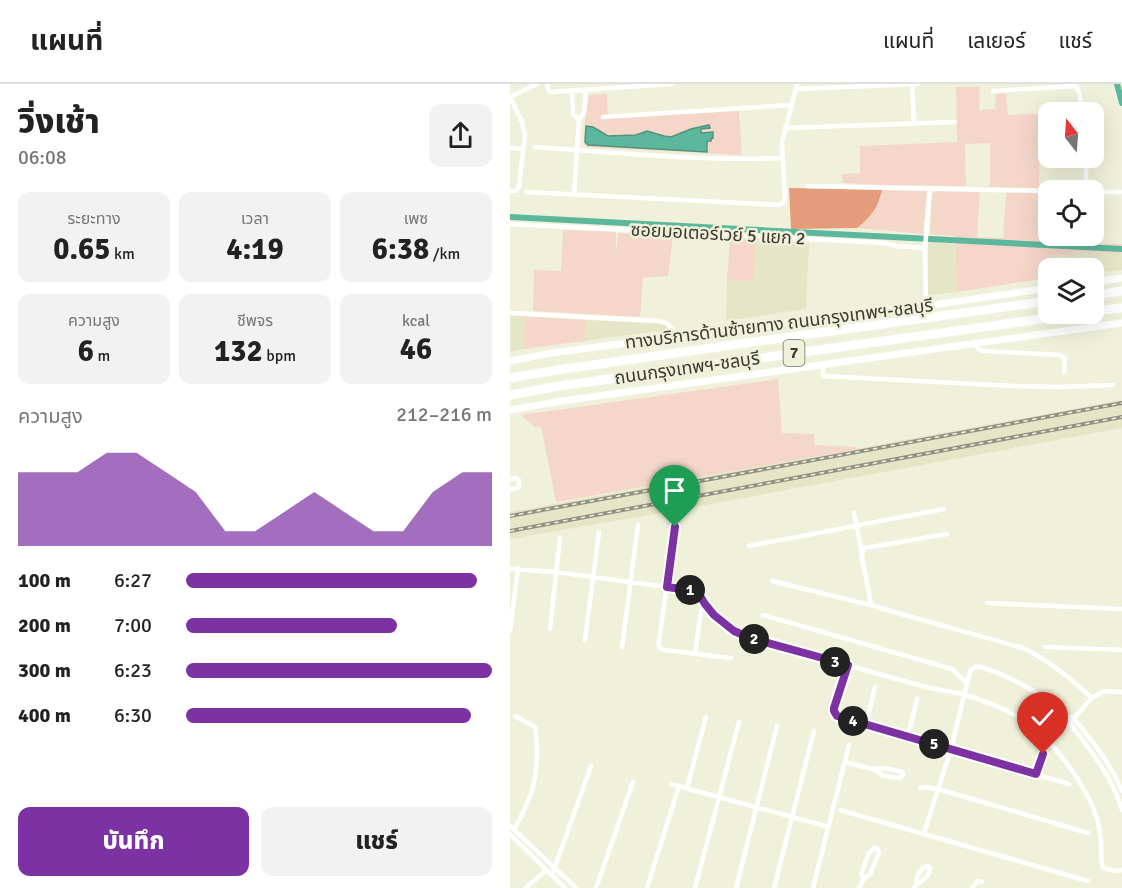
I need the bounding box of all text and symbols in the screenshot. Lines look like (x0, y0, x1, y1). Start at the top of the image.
text: แผนที่ (30, 24, 103, 58)
text: แผนที่ (883, 28, 934, 54)
text: เลเยอร์ (967, 28, 1026, 54)
text: แชร์ (1059, 28, 1092, 54)
text: วิ่งเช้า (18, 102, 100, 143)
north arrow (1038, 102, 1104, 168)
map controls (1038, 102, 1104, 324)
button: share (429, 104, 492, 167)
text: 06:08 (18, 145, 67, 170)
button: locate (1038, 180, 1104, 246)
text: ระยะทาง (68, 209, 120, 229)
text: เวลา (241, 209, 269, 229)
text: เพซ (404, 209, 428, 229)
street label: ซอยมอเตอร์เวย์ 5 แยก 2 (630, 218, 806, 250)
text: 0.65 (53, 231, 110, 268)
text: 4:19 (226, 231, 284, 268)
text: 6:38 (372, 231, 429, 268)
text: km (110, 244, 135, 264)
text: /km (429, 244, 460, 264)
button: layers (1038, 258, 1104, 324)
street label: ทางบริการด้านซ้ายทาง ถนนกรุงเทพฯ-ชลบุรี (624, 294, 935, 354)
text: ความสูง (68, 311, 120, 331)
text: ชีพจร (237, 311, 273, 331)
text: kcal (402, 311, 430, 331)
text: 46 (400, 331, 432, 368)
text: 6 (78, 333, 94, 370)
text: 132 (214, 333, 263, 370)
road number: 7 (784, 340, 804, 366)
text: m (94, 346, 110, 366)
text: bpm (263, 346, 296, 366)
street label: ถนนกรุงเทพฯ-ชลบุรี (613, 347, 761, 389)
text: 212–216 m (396, 402, 492, 427)
text: ความสูง (18, 404, 83, 429)
pin (649, 465, 700, 527)
icon: arrive (658, 474, 691, 507)
text: 100 m (18, 568, 71, 593)
text: 6:27 (114, 568, 152, 593)
pin: 1 (675, 575, 705, 605)
text: 1 (686, 580, 694, 600)
text: 200 m (18, 613, 71, 638)
text: 7:00 (114, 613, 152, 638)
pin: 2 (739, 624, 769, 654)
text: 2 (750, 629, 758, 649)
pin: 3 (820, 647, 850, 677)
text: 3 (831, 652, 839, 672)
text: 300 m (18, 658, 71, 683)
text: 6:23 (114, 658, 152, 683)
pin (1017, 692, 1068, 754)
icon: check (1026, 701, 1059, 734)
text: 400 m (18, 703, 71, 728)
text: 6:30 (114, 703, 152, 728)
pin: 4 (838, 706, 868, 736)
text: 4 (849, 711, 857, 731)
pin: 5 (919, 729, 949, 759)
text: 5 (930, 734, 938, 754)
button: บันทึก (18, 807, 249, 876)
button: แชร์ (261, 807, 492, 876)

